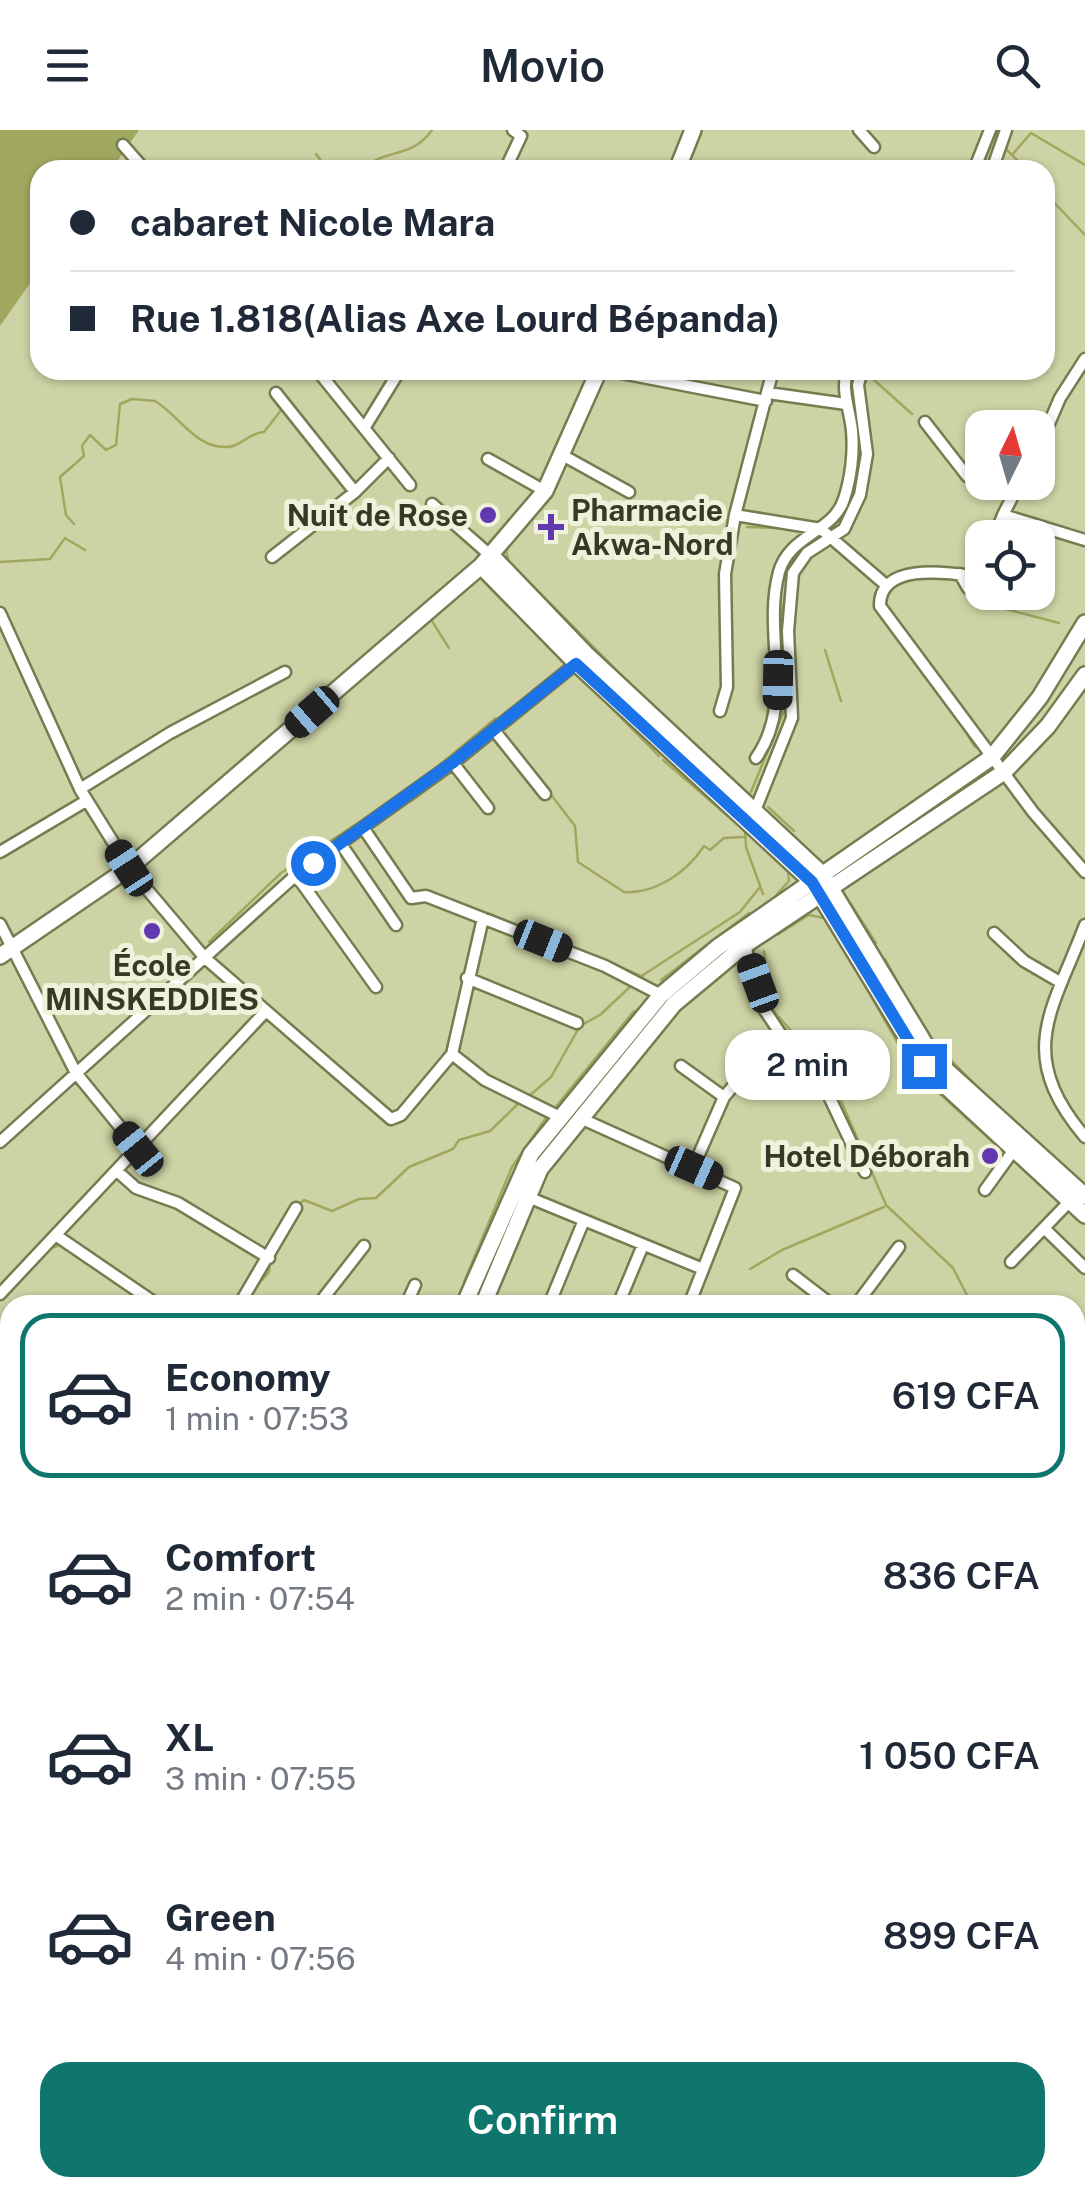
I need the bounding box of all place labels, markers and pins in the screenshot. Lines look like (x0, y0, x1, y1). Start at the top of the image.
place label: Pharmacie Akwa-Nord (571, 492, 733, 562)
place label: Nuit de Rose (287, 497, 468, 533)
marker: Nuit de Rose (477, 504, 499, 526)
marker: Pharmacie Akwa-Nord (540, 516, 562, 538)
marker: École MINSKEDDIES (141, 920, 163, 942)
place label: École MINSKEDDIES (45, 947, 259, 1017)
place label: Hotel Déborah (763, 1138, 970, 1174)
marker: Hotel Déborah (979, 1145, 1001, 1167)

